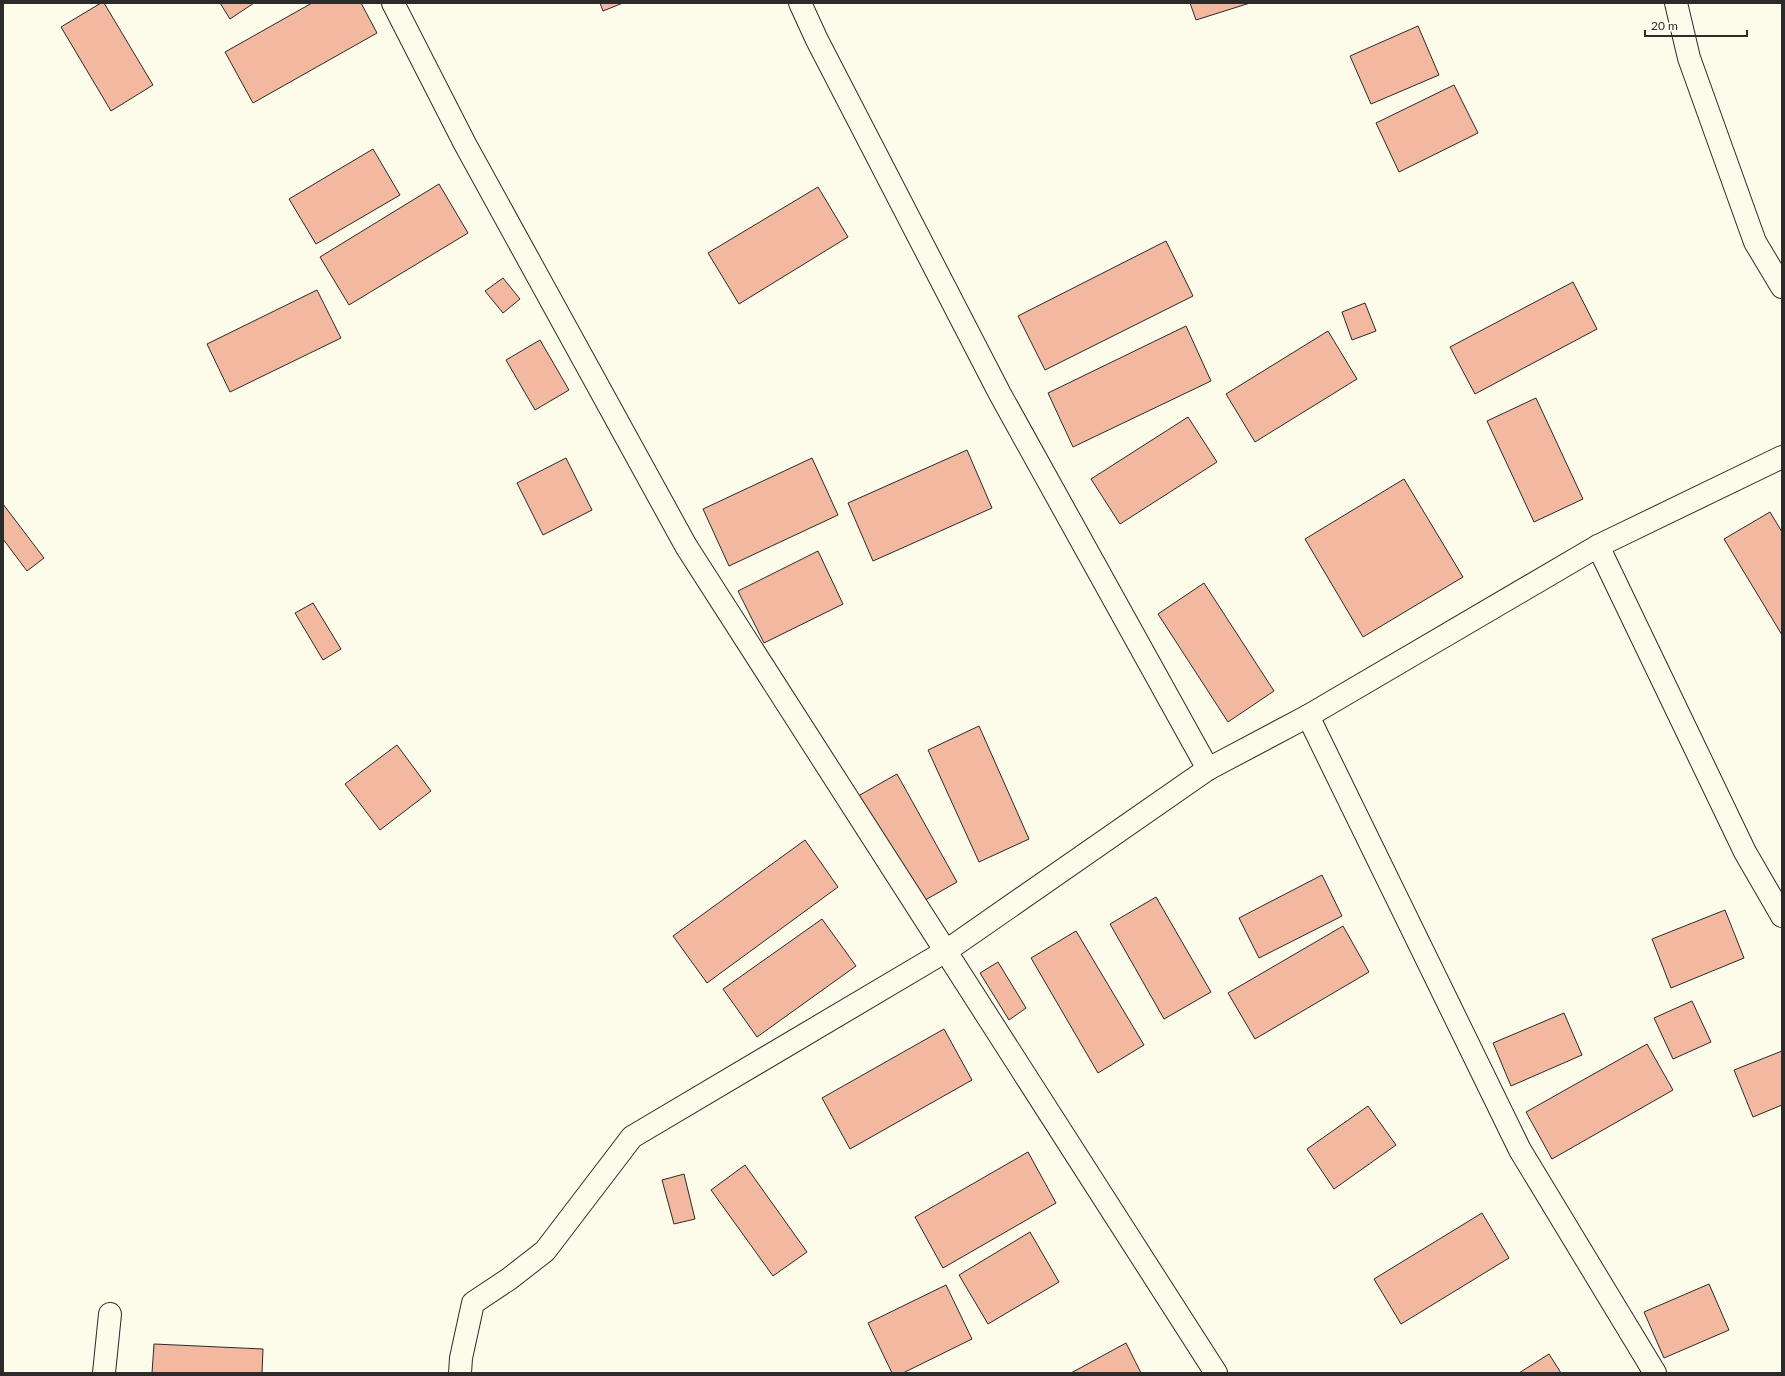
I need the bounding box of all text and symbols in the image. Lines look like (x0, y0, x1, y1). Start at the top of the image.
scale bar (1645, 12, 1747, 38)
text: 20 m (1651, 18, 1678, 33)

